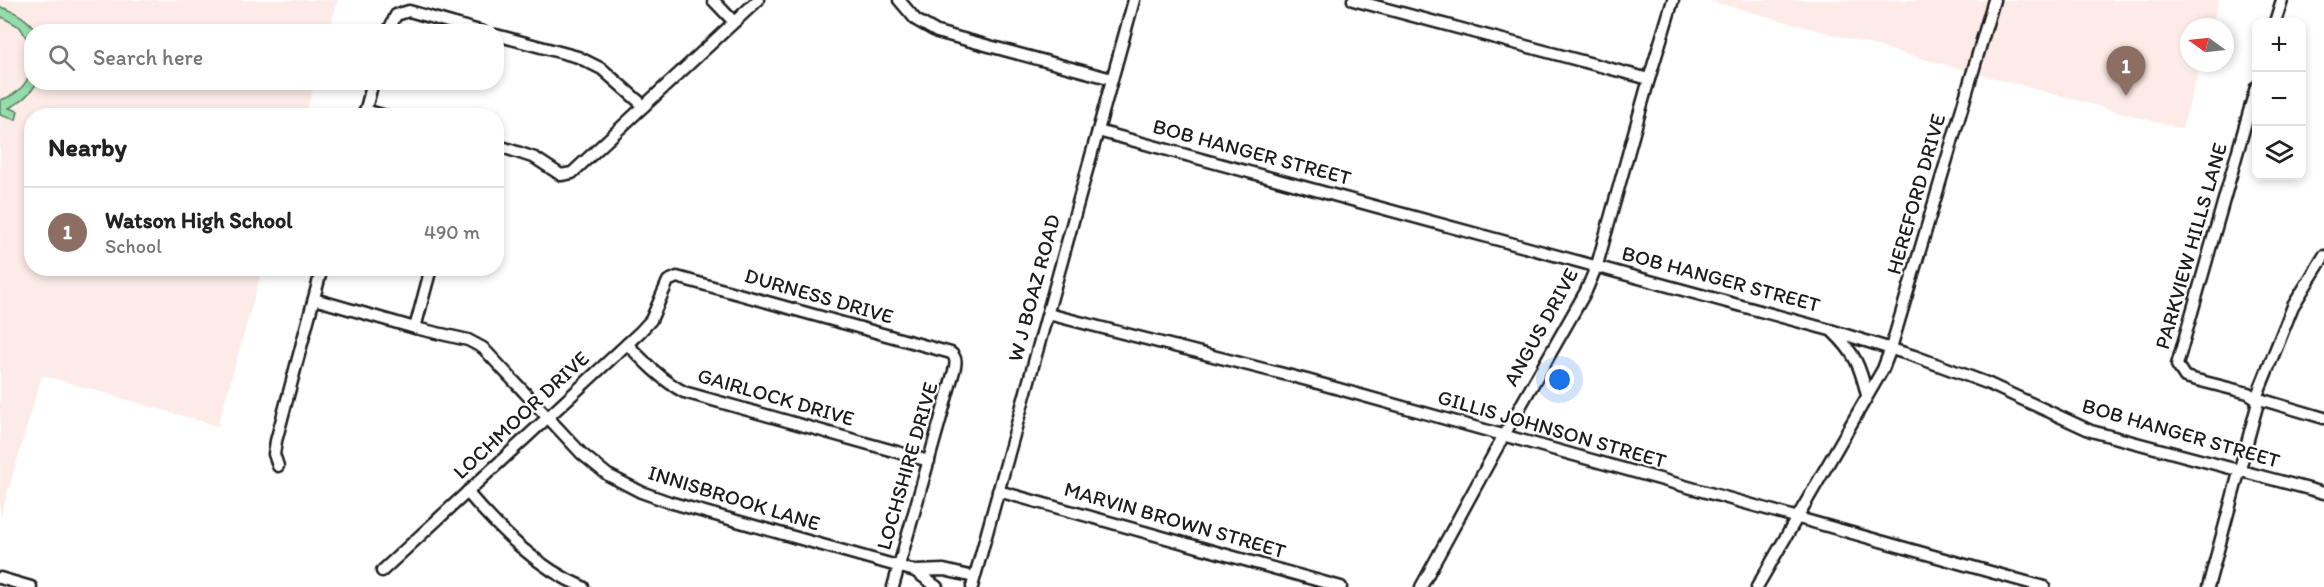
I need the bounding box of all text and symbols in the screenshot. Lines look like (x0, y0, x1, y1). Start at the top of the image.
north arrow (2180, 18, 2234, 72)
map controls (2252, 18, 2306, 180)
button: + (2252, 18, 2306, 72)
search box (24, 24, 504, 90)
icon: search (45, 41, 78, 74)
text: Search here (93, 44, 203, 71)
pin: 1 (2106, 46, 2146, 96)
button: − (2252, 72, 2306, 126)
street label: HEREFORD DRIVE (1881, 110, 1950, 277)
street label: BOB HANGER STREET (1150, 113, 1354, 190)
button: layers (2252, 126, 2306, 180)
text: Nearby (48, 131, 127, 163)
street label: PARKVIEW HILLS LANE (2149, 140, 2232, 352)
text: Watson High School (105, 207, 293, 234)
street label: W J BOAZ ROAD (1002, 211, 1065, 364)
text: 1 (63, 220, 72, 244)
text: 490 m (424, 220, 480, 244)
text: School (105, 234, 162, 258)
street label: BOB HANGER STREET (1619, 240, 1823, 317)
street label: DURNESS DRIVE (742, 262, 896, 329)
street label: ANGUS DRIVE (1498, 263, 1583, 390)
street label: LOCHMOOR DRIVE (448, 345, 594, 484)
street label: GAIRLOCK DRIVE (695, 362, 858, 431)
your location (1545, 365, 1574, 394)
street label: LOCHSHIRE DRIVE (871, 379, 943, 553)
street label: GILLIS JOHNSON STREET (1435, 384, 1670, 473)
street label: BOB HANGER STREET (2079, 392, 2283, 473)
street label: INNISBROOK LANE (645, 459, 823, 536)
street label: MARVIN BROWN STREET (1061, 476, 1289, 563)

